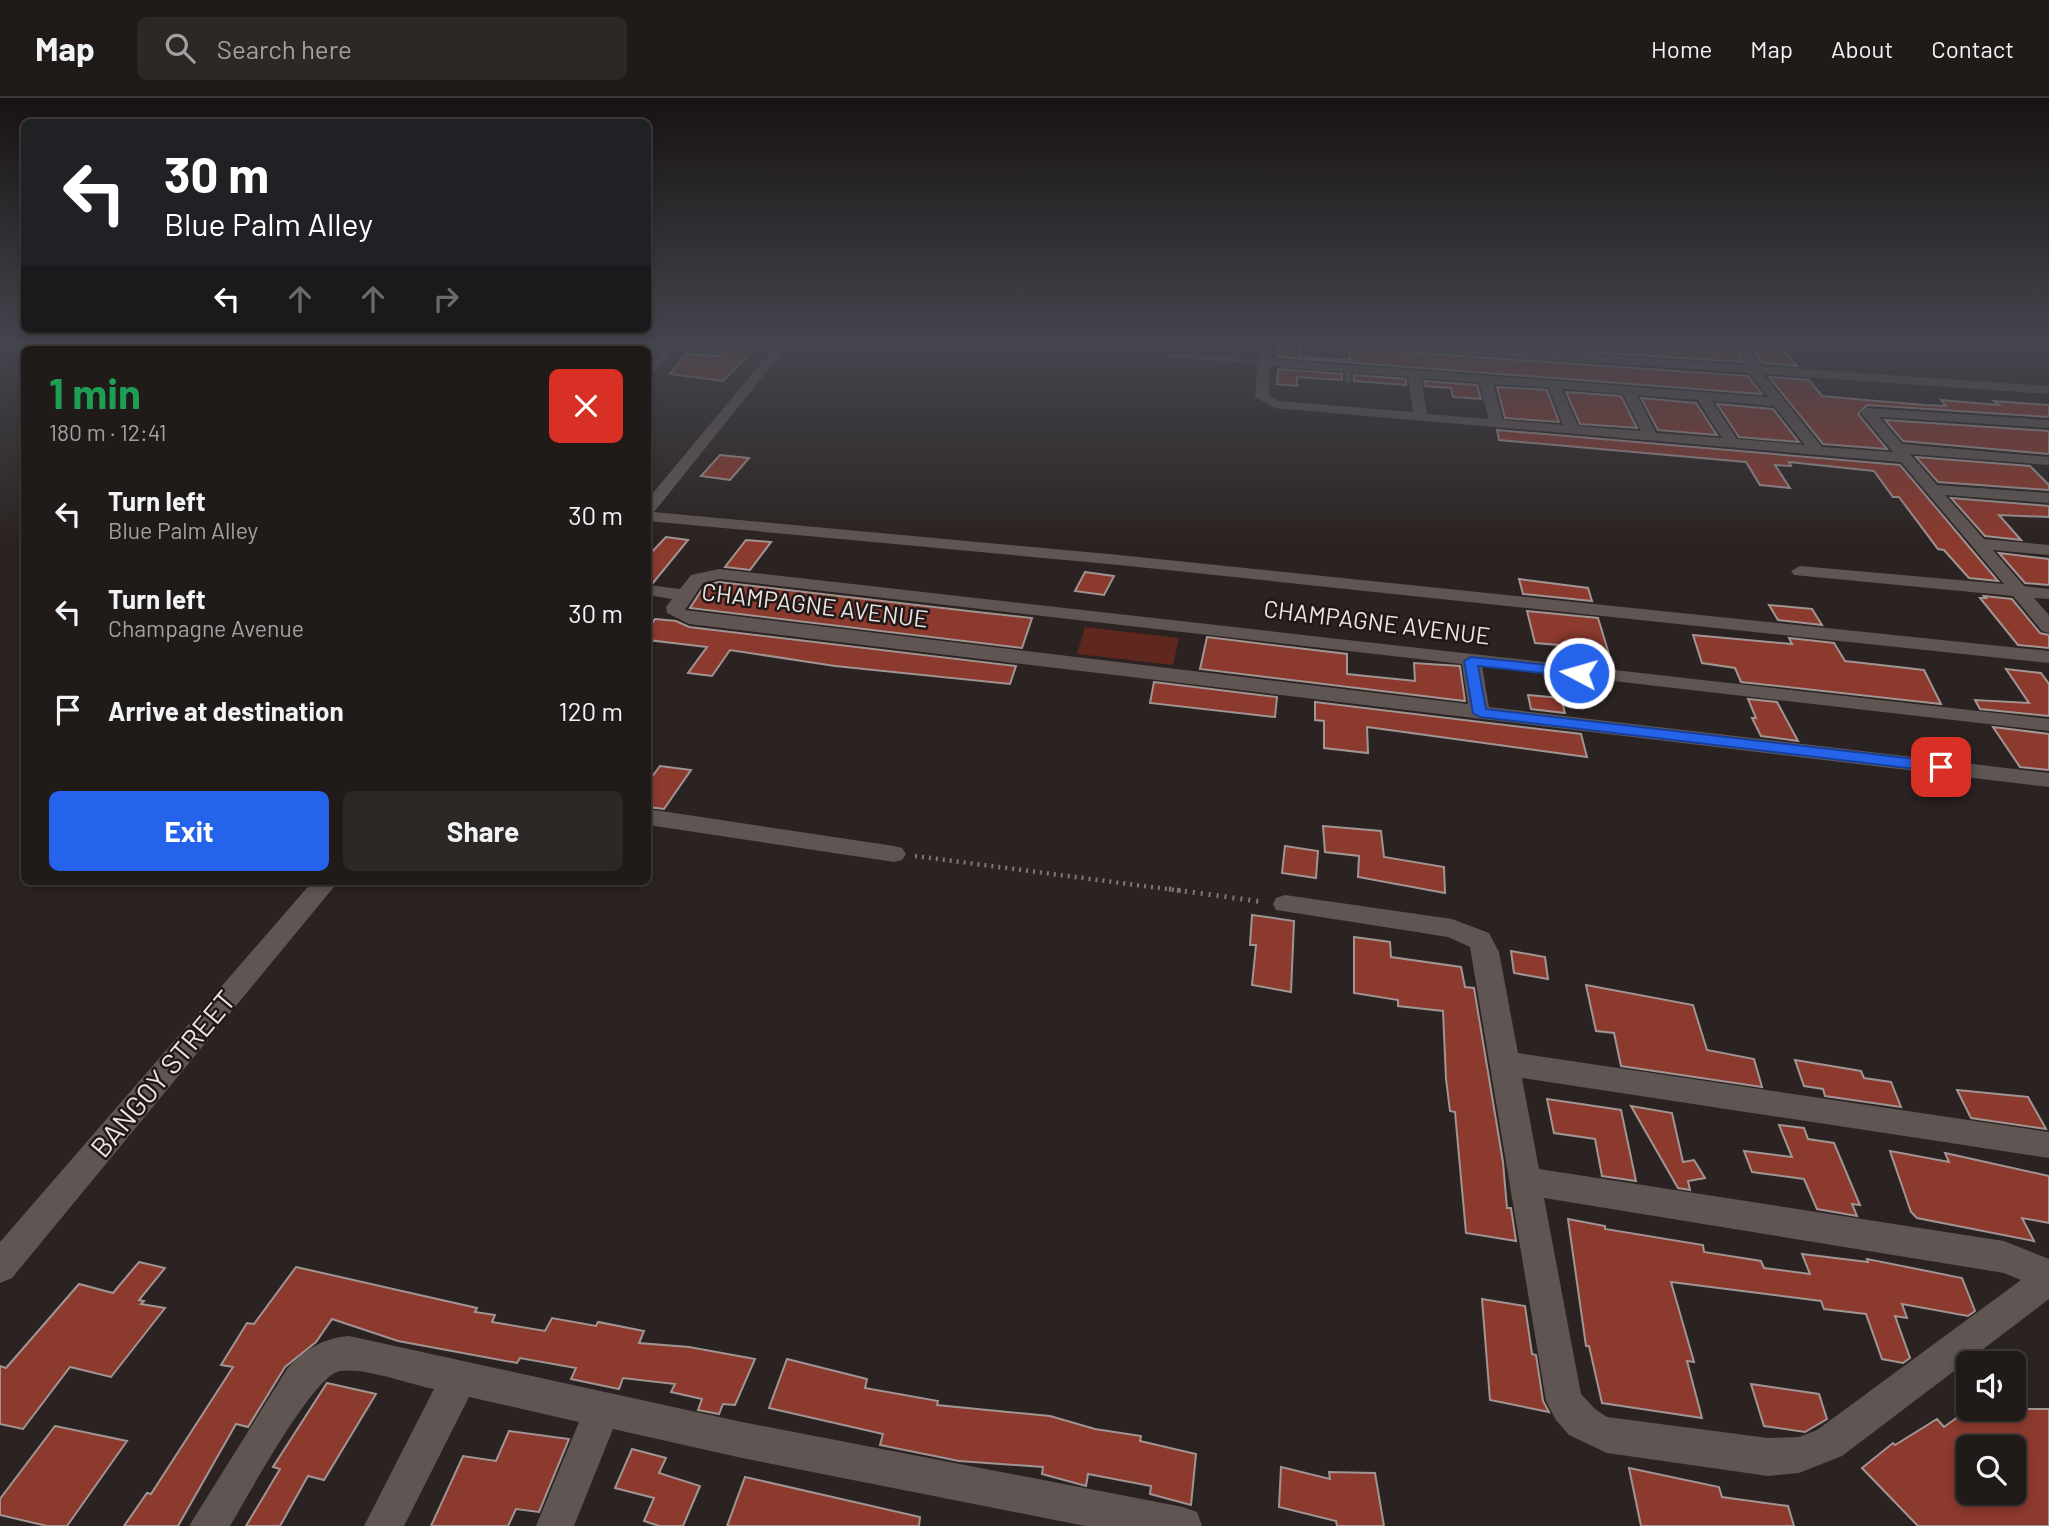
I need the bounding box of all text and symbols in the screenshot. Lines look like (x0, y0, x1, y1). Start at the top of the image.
search box (137, 17, 627, 80)
text: Map (35, 28, 95, 68)
icon: search (161, 29, 199, 67)
text: Search here (217, 33, 352, 64)
text: Home (1651, 34, 1712, 63)
text: Map (1750, 34, 1793, 63)
text: About (1831, 34, 1893, 63)
text: Contact (1931, 34, 2014, 63)
text: 30 m (164, 144, 269, 203)
icon: left (49, 147, 140, 238)
text: Blue Palm Alley (164, 204, 373, 242)
icon: left (208, 280, 246, 318)
icon: ahead (281, 280, 319, 318)
icon: ahead (354, 280, 392, 318)
icon: right (427, 280, 465, 318)
text: 1 min (49, 367, 141, 417)
button: close (549, 369, 623, 443)
text: 180 m · 12:41 (49, 418, 166, 446)
text: Turn left (108, 485, 206, 516)
icon: left (49, 495, 87, 533)
text: 30 m (568, 499, 623, 530)
text: Blue Palm Alley (108, 516, 258, 544)
street label: CHAMPAGNE AVENUE (700, 576, 930, 633)
text: Turn left (108, 583, 206, 614)
icon: left (49, 593, 87, 631)
street label: CHAMPAGNE AVENUE (1262, 593, 1492, 650)
text: 30 m (568, 597, 623, 628)
text: Champagne Avenue (108, 614, 304, 642)
position arrow (1542, 636, 1616, 710)
icon: arrive (49, 691, 87, 729)
text: Arrive at destination (108, 695, 344, 726)
text: 120 m (559, 695, 623, 726)
pin (1911, 737, 1971, 797)
icon: arrive (1922, 748, 1960, 786)
button: Exit (49, 791, 329, 871)
button: Share (343, 791, 623, 871)
street label: BANGOY STREET (83, 983, 242, 1164)
map controls (1956, 1351, 2026, 1505)
button: sound (1956, 1351, 2026, 1421)
button: search (1956, 1435, 2026, 1505)

